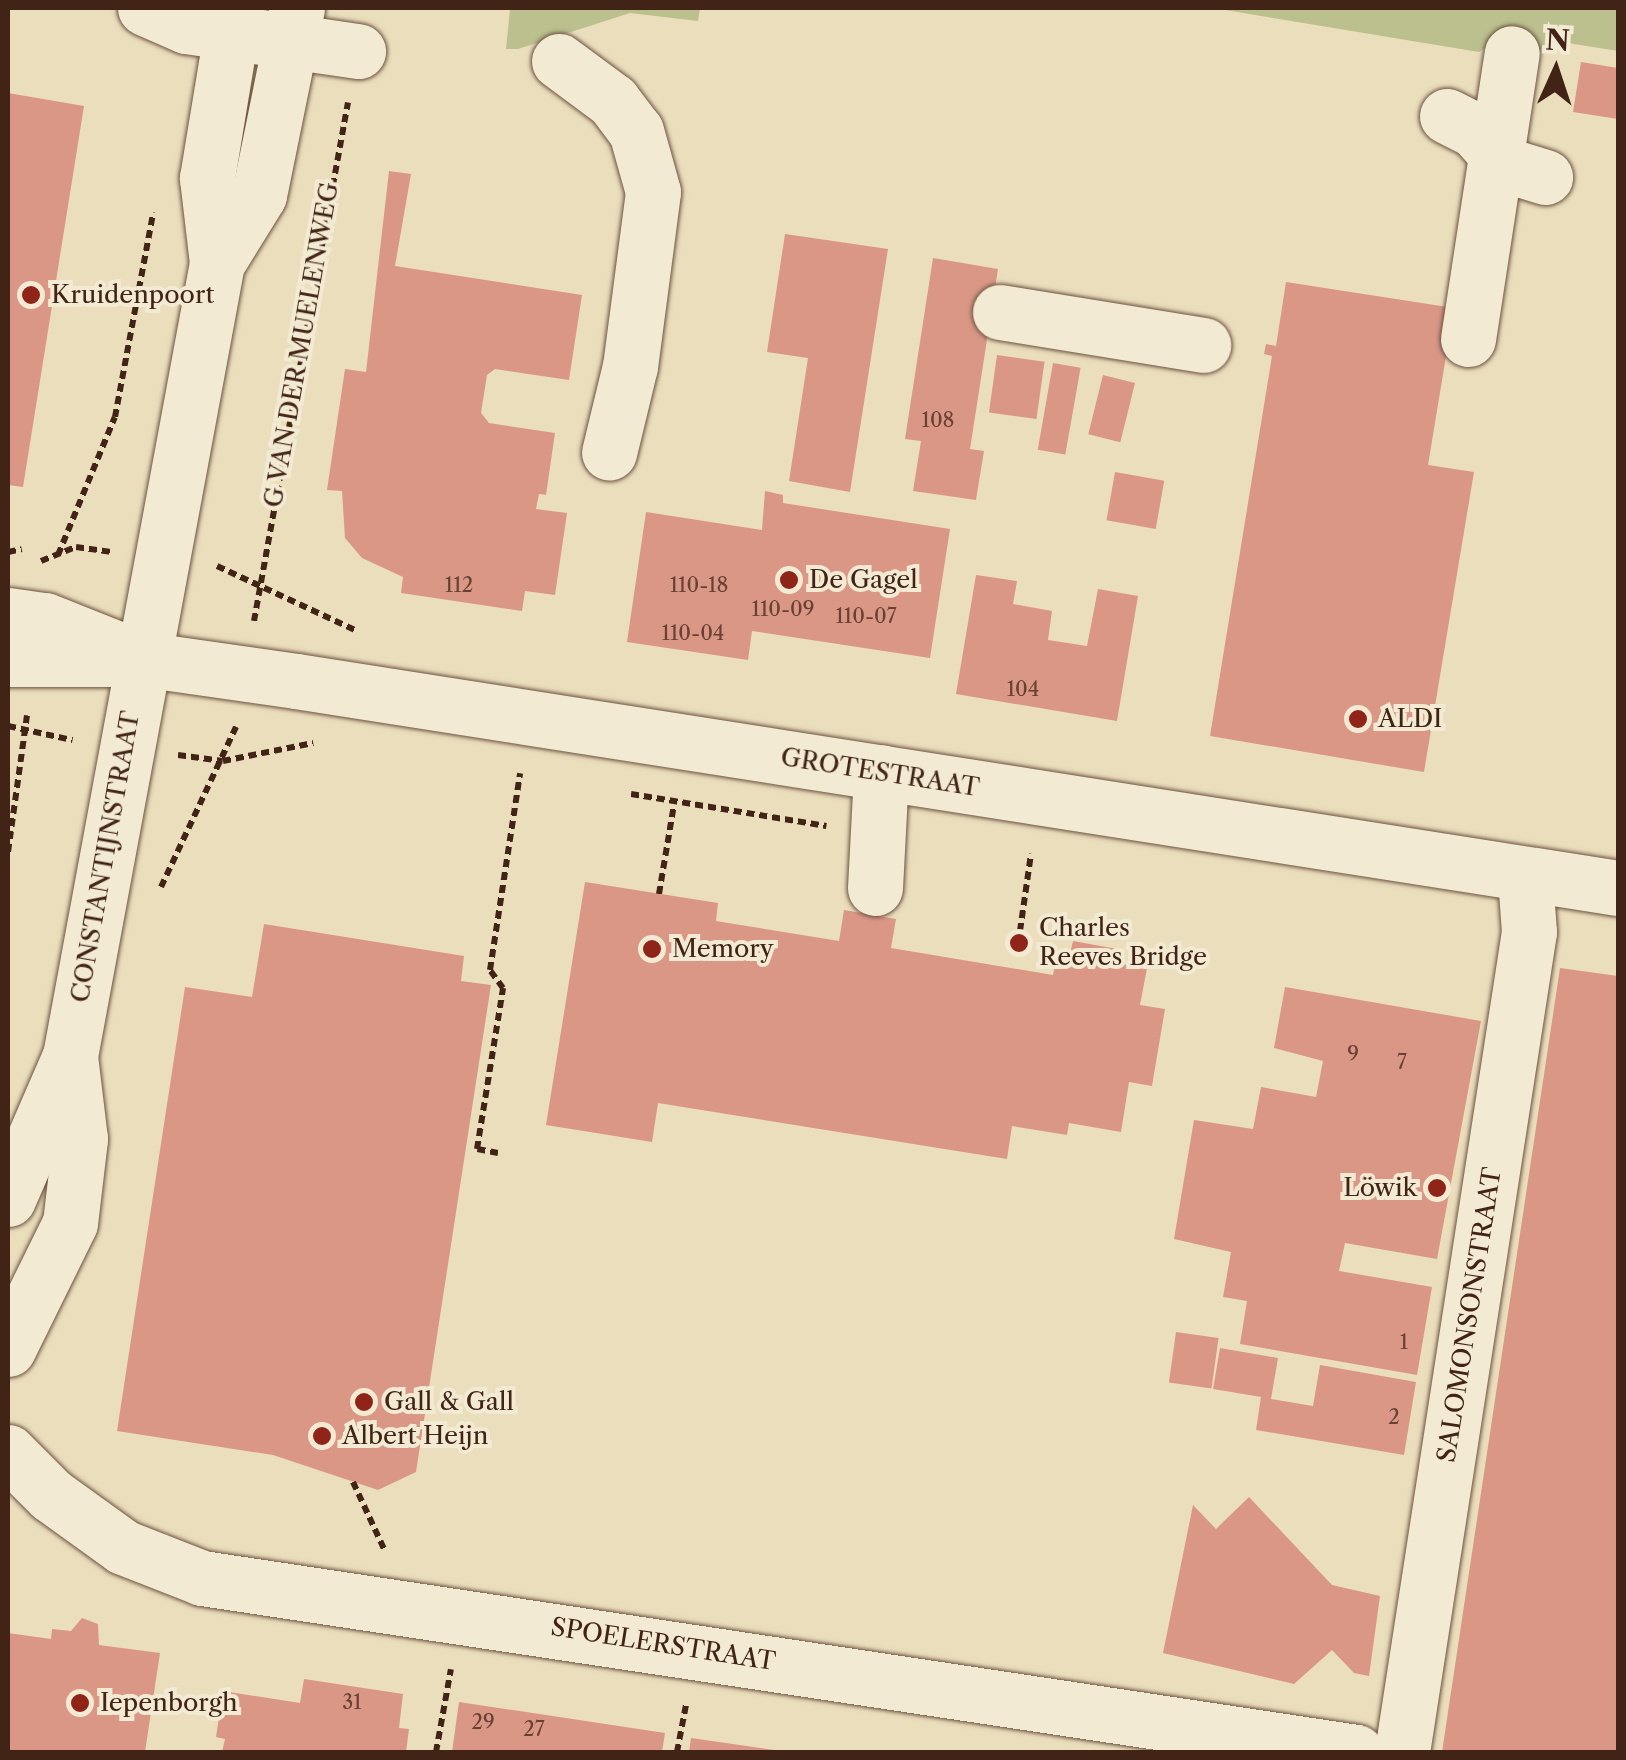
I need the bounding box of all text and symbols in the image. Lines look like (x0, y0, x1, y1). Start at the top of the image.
north arrow (1506, 20, 1606, 120)
text: N (1545, 22, 1571, 58)
street label: G VAN DER MUELENWEG (258, 179, 346, 511)
place label: Kruidenpoort (51, 280, 214, 310)
marker: Kruidenpoort (20, 284, 42, 306)
house number: 108 (922, 408, 954, 432)
place label: De Gagel (809, 565, 918, 595)
marker: De Gagel (778, 569, 800, 591)
house number: 112 (445, 573, 473, 597)
house number: 110-18 (670, 573, 728, 597)
house number: 110-09 (751, 597, 815, 621)
house number: 110-07 (835, 604, 897, 628)
house number: 110-04 (662, 621, 724, 645)
house number: 104 (1007, 677, 1039, 701)
place label: ALDI (1378, 704, 1442, 734)
marker: ALDI (1347, 708, 1369, 730)
street label: CONSTANTIJNSTRAAT (66, 709, 146, 1005)
street label: GROTESTRAAT (779, 742, 981, 804)
place label: Charles Reeves Bridge (1039, 914, 1207, 973)
marker: Charles Reeves Bridge (1008, 932, 1030, 954)
place label: Memory (672, 934, 774, 964)
marker: Memory (641, 938, 663, 960)
house number: 9 (1347, 1042, 1359, 1066)
house number: 7 (1397, 1050, 1407, 1074)
street label: SALOMONSONSTRAAT (1432, 1165, 1508, 1465)
place label: Löwik (1343, 1173, 1417, 1203)
marker: Löwik (1426, 1177, 1448, 1199)
house number: 1 (1400, 1330, 1408, 1354)
place label: Gall & Gall (384, 1387, 514, 1417)
marker: Gall & Gall (353, 1391, 375, 1413)
house number: 2 (1388, 1405, 1400, 1429)
place label: Albert Heijn (342, 1421, 488, 1451)
marker: Albert Heijn (311, 1425, 333, 1447)
street label: SPOELERSTRAAT (549, 1612, 777, 1678)
place label: Iepenborgh (100, 1688, 238, 1718)
house number: 31 (342, 1690, 362, 1714)
marker: Iepenborgh (69, 1692, 91, 1714)
house number: 29 (471, 1710, 495, 1734)
house number: 27 (523, 1717, 545, 1741)

